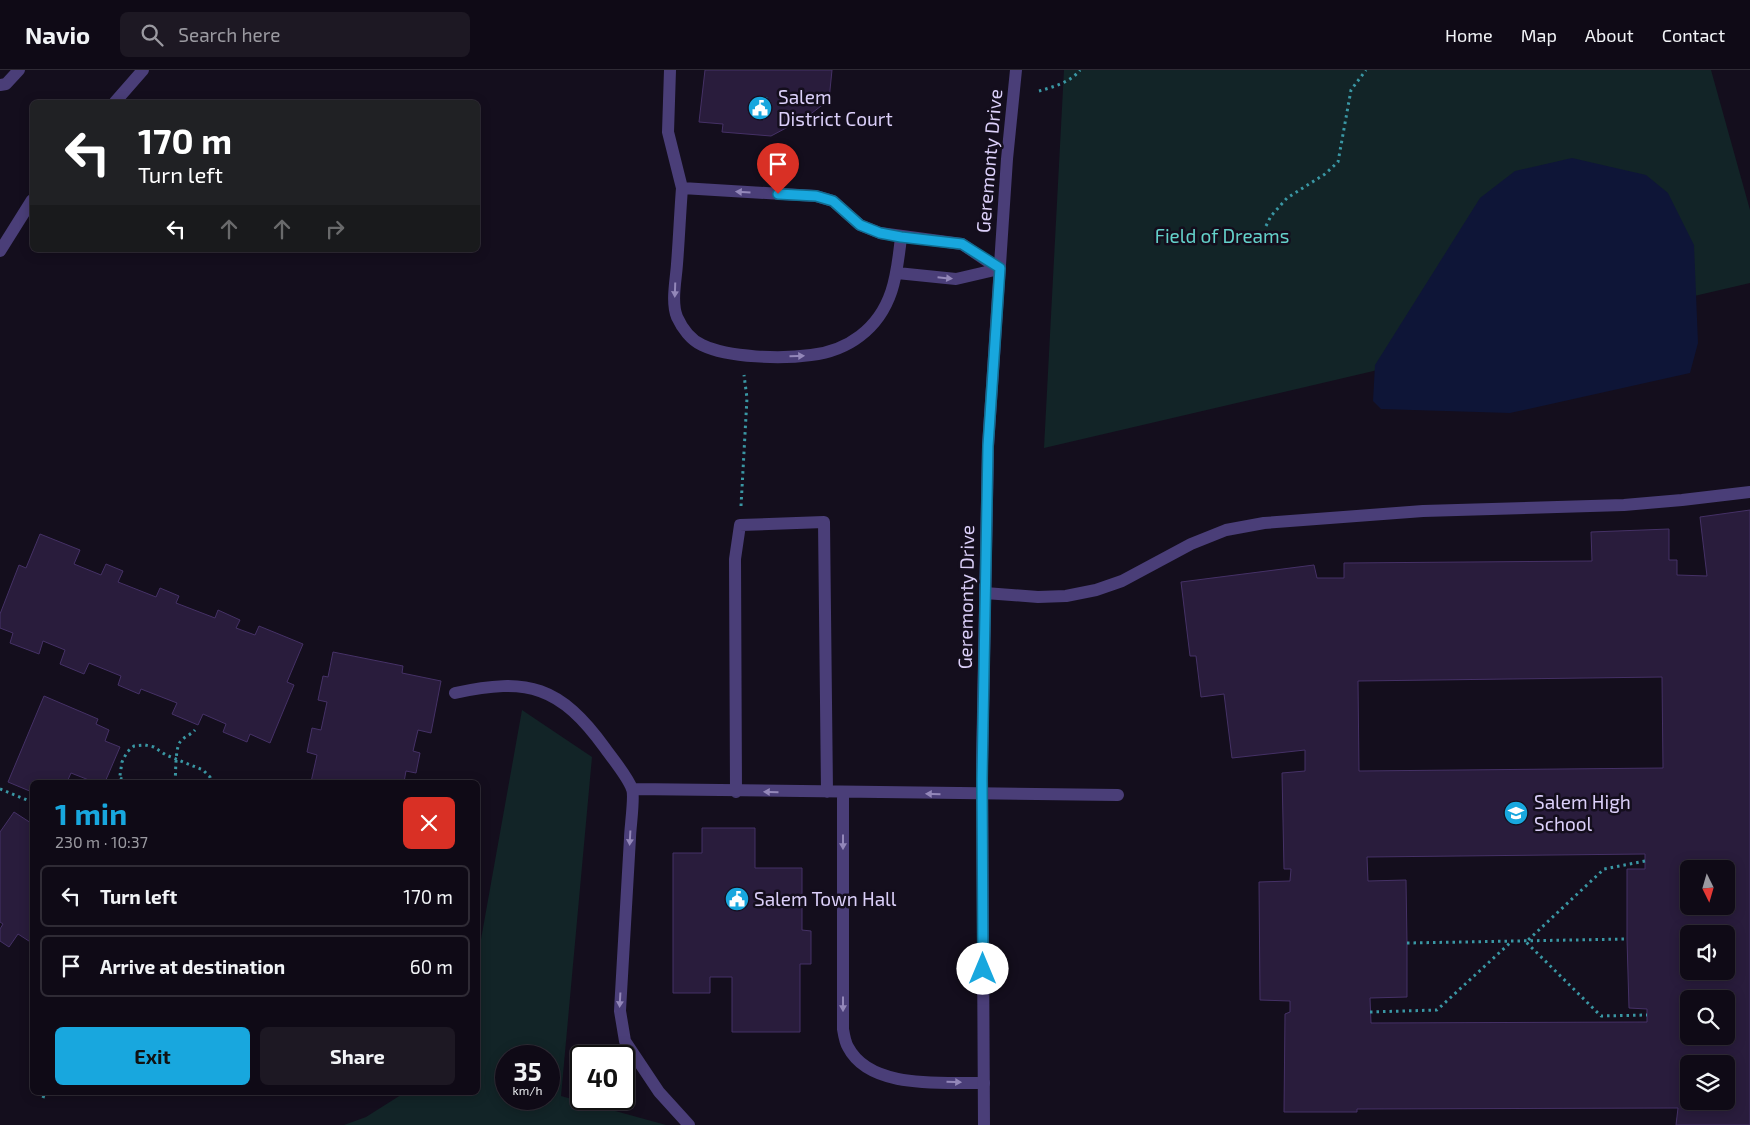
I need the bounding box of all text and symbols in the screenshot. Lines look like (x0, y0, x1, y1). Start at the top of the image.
search box (120, 12, 470, 57)
text: Navio (25, 20, 90, 49)
icon: search (138, 21, 166, 49)
text: Search here (178, 23, 280, 46)
text: Home (1445, 24, 1493, 46)
text: Map (1521, 24, 1557, 46)
text: About (1585, 24, 1634, 46)
text: Contact (1662, 24, 1725, 46)
place label: Salem District Court (778, 85, 893, 130)
street label: Geremonty Drive (971, 88, 1006, 234)
public building icon: Salem District Court (747, 95, 773, 121)
text: 170 m (138, 119, 232, 161)
icon: left (55, 120, 120, 185)
pin (757, 143, 799, 194)
icon: arrive (764, 150, 792, 178)
text: Turn left (138, 161, 223, 187)
one-way arrow (735, 187, 751, 195)
icon: left (162, 215, 190, 243)
icon: ahead (215, 215, 243, 243)
icon: ahead (268, 215, 296, 243)
icon: right (321, 215, 349, 243)
park label: Field of Dreams (1155, 224, 1289, 247)
one-way arrow (938, 274, 954, 282)
one-way arrow (671, 282, 679, 298)
one-way arrow (790, 351, 806, 359)
street label: Geremonty Drive (953, 525, 978, 669)
one-way arrow (763, 788, 779, 796)
one-way arrow (925, 790, 941, 798)
place label: Salem High School (1534, 790, 1631, 835)
text: 1 min (55, 795, 127, 831)
button: close (403, 797, 455, 849)
school or university icon: Salem High School (1503, 800, 1529, 826)
one-way arrow (625, 830, 633, 846)
text: 230 m · 10:37 (55, 832, 148, 851)
one-way arrow (839, 834, 847, 850)
north arrow (1680, 860, 1735, 915)
map controls (1680, 860, 1735, 1110)
icon: left (57, 882, 85, 910)
text: Turn left (100, 885, 177, 908)
text: 170 m (403, 885, 453, 908)
public building icon: Salem Town Hall (724, 886, 750, 912)
place label: Salem Town Hall (754, 887, 897, 910)
button: sound (1680, 925, 1735, 980)
position arrow (956, 942, 1008, 994)
icon: arrive (57, 952, 85, 980)
text: Arrive at destination (100, 955, 285, 978)
text: 60 m (410, 955, 453, 978)
button: search (1680, 990, 1735, 1045)
one-way arrow (616, 993, 624, 1009)
one-way arrow (839, 996, 847, 1012)
button: Exit (55, 1027, 250, 1085)
button: Share (260, 1027, 455, 1085)
speed limit sign: 40 (570, 1045, 635, 1110)
button: layers (1680, 1055, 1735, 1110)
text: 35 (514, 1056, 541, 1086)
one-way arrow (947, 1079, 963, 1087)
text: km/h (513, 1083, 542, 1097)

